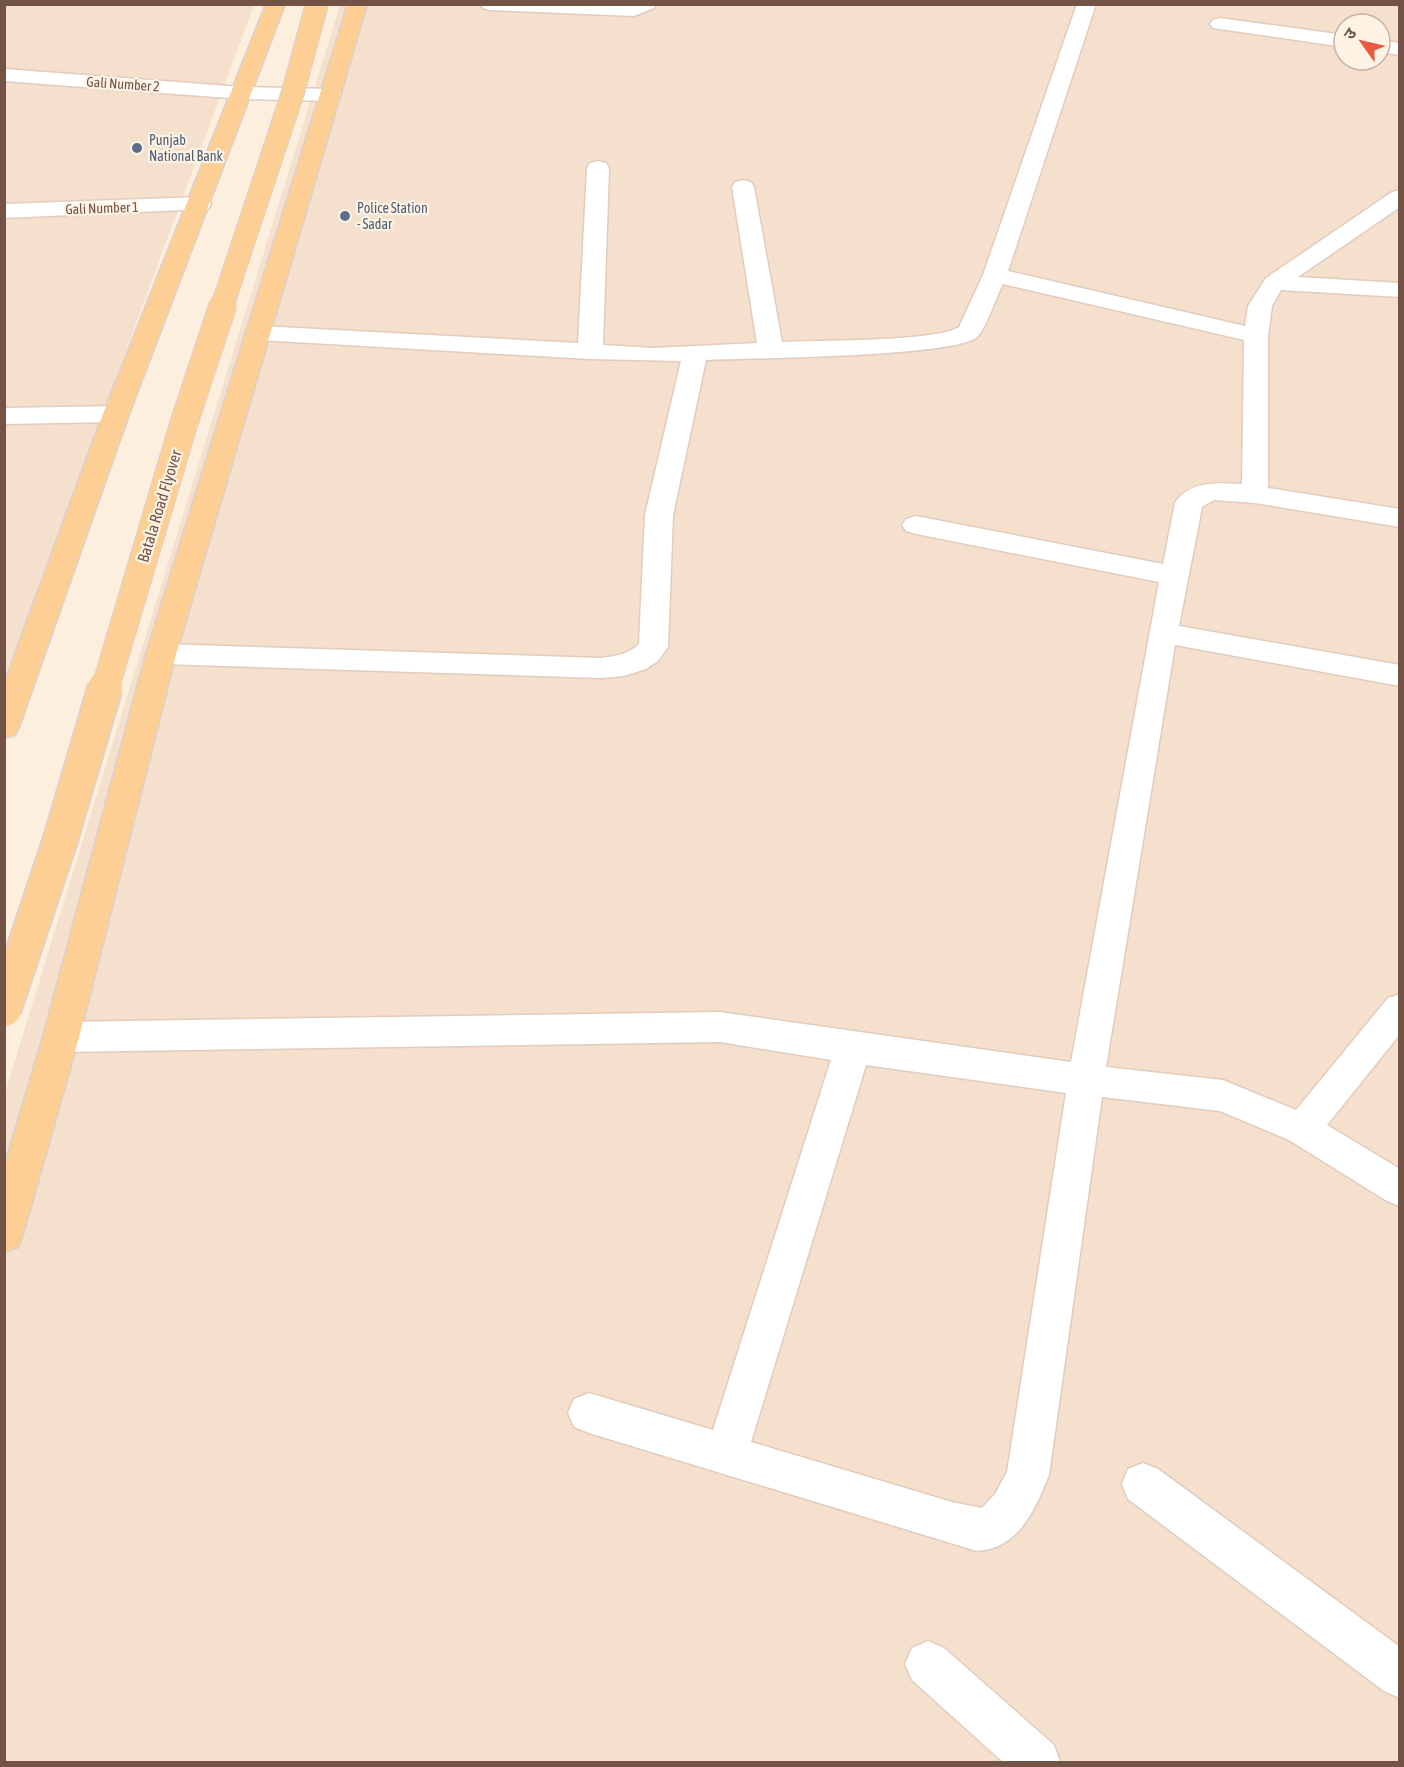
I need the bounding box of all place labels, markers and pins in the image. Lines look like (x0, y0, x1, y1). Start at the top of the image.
place label: Punjab National Bank (149, 132, 223, 164)
marker: Punjab National Bank (130, 141, 144, 155)
place label: Police Station - Sadar (357, 200, 428, 232)
marker: Police Station - Sadar (338, 209, 352, 223)

